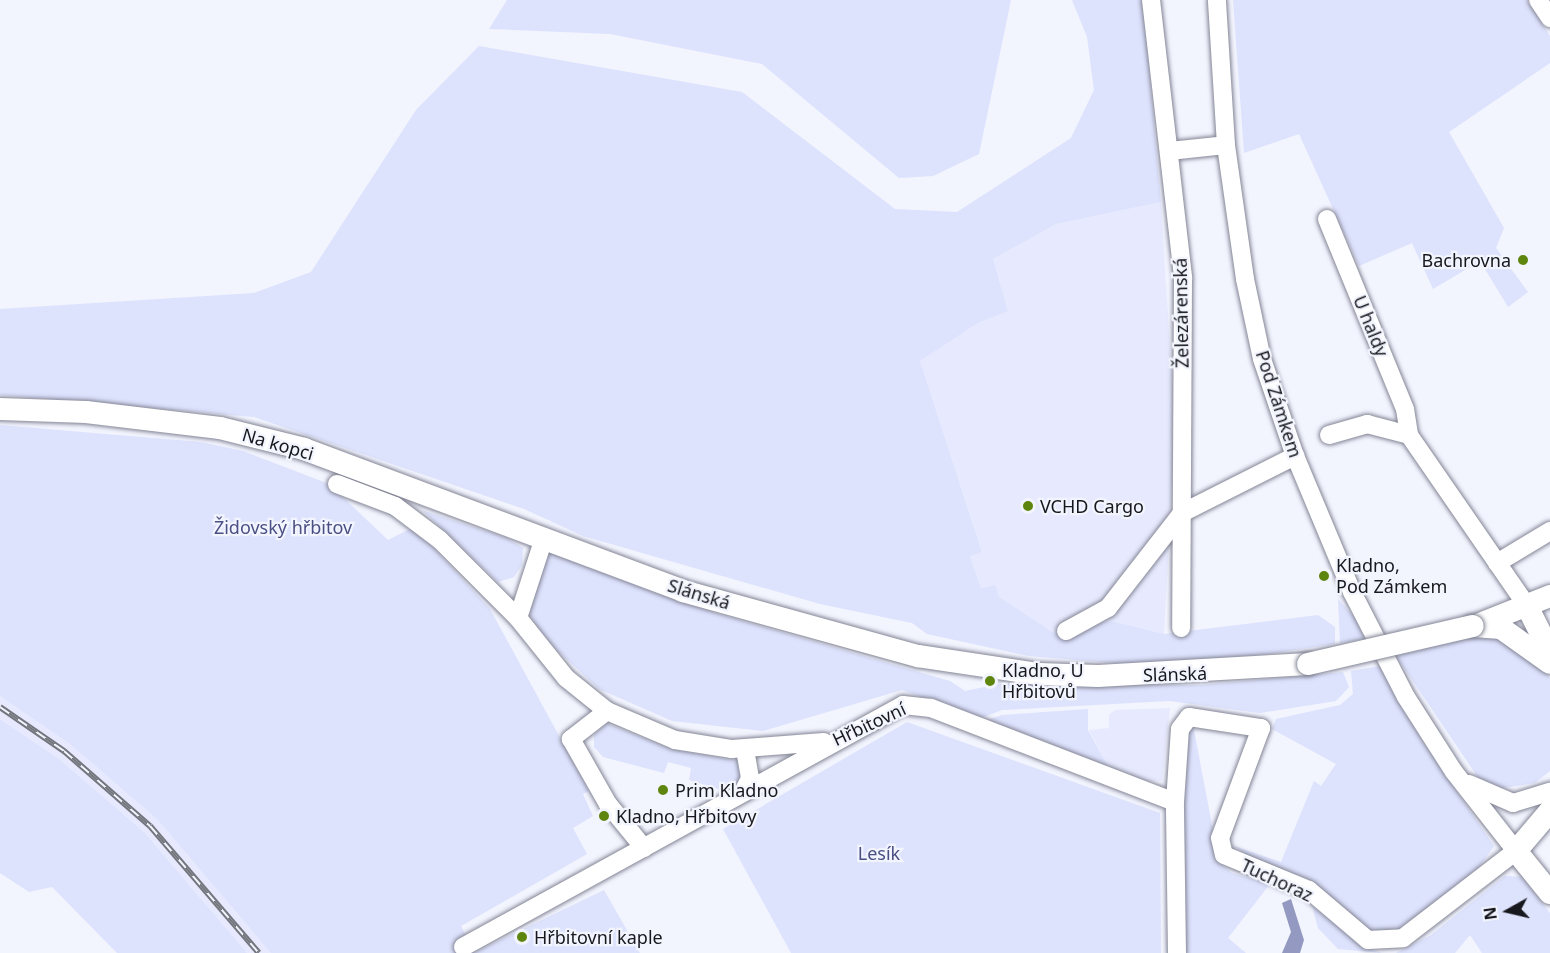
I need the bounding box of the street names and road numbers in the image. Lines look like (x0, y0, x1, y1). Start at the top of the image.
street label: Železárenská (1169, 258, 1193, 368)
street label: U haldy (1349, 292, 1393, 360)
street label: Pod Zámkem (1252, 348, 1306, 460)
street label: Na kopci (240, 424, 316, 464)
street label: Slánská (665, 574, 733, 614)
street label: Slánská (1143, 662, 1207, 686)
street label: Hřbitovní (829, 698, 909, 750)
street label: Tuchoraz (1238, 854, 1316, 906)

